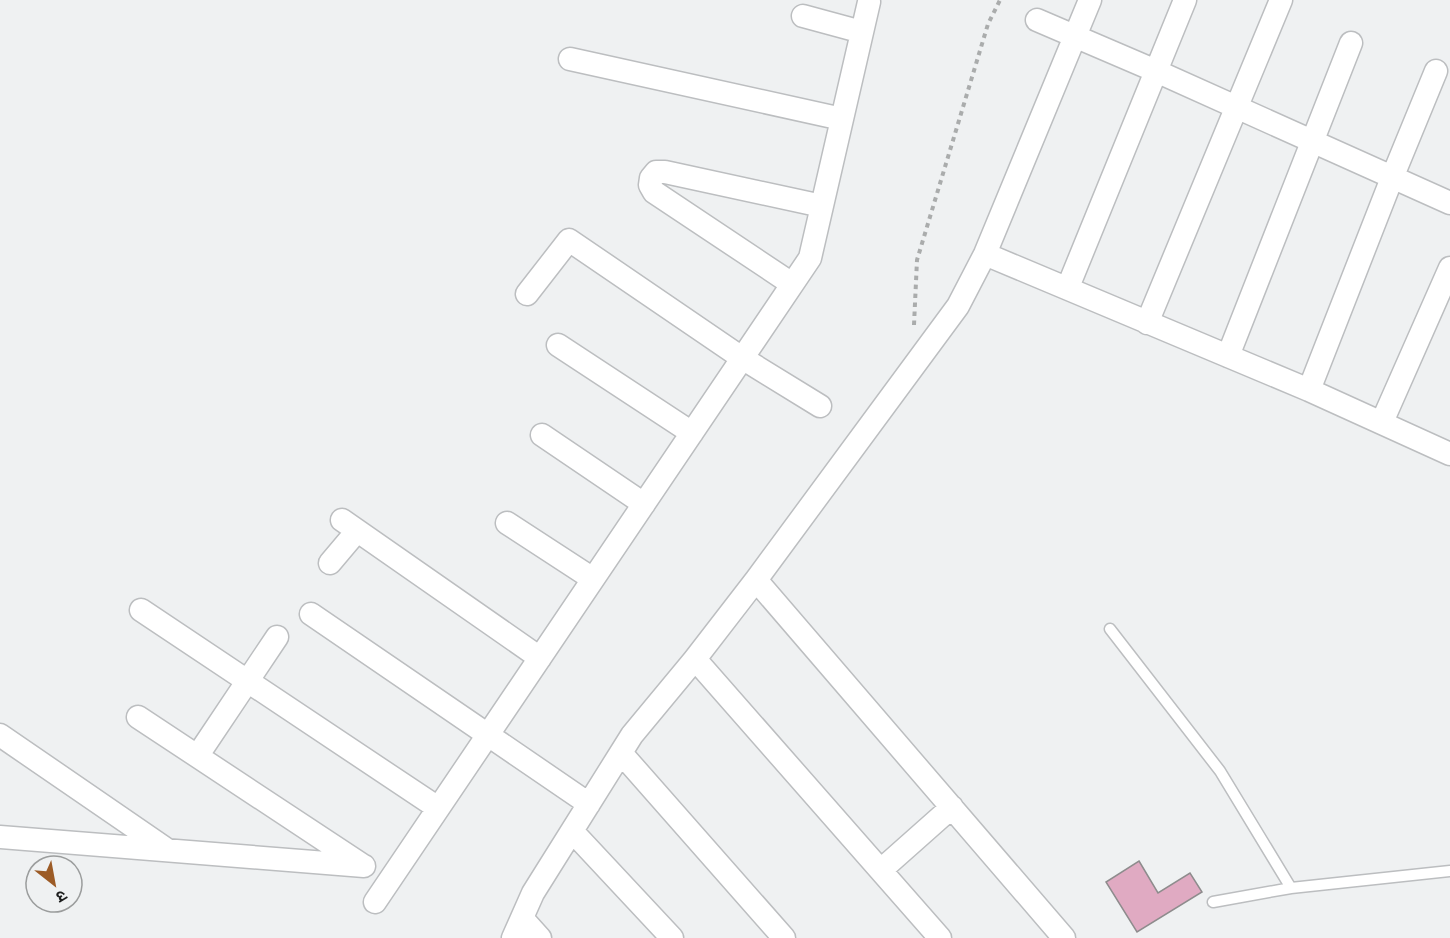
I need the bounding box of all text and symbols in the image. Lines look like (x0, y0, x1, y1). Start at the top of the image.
north arrow (24, 854, 84, 914)
text: उ (52, 886, 70, 907)

